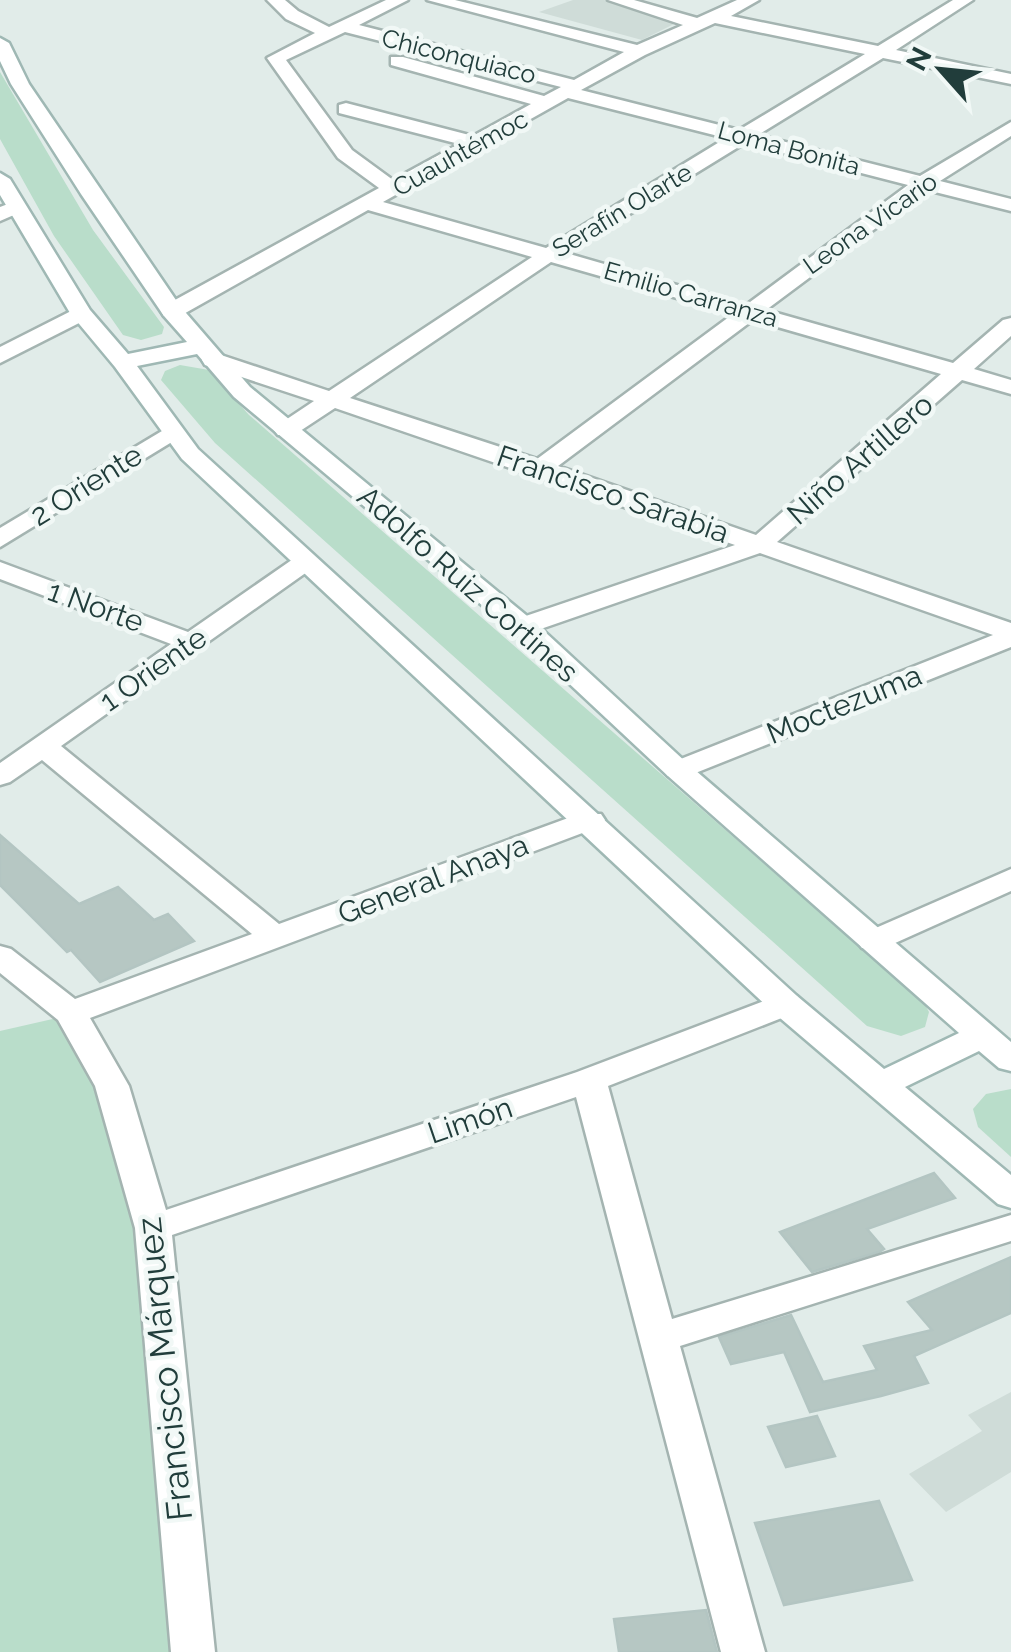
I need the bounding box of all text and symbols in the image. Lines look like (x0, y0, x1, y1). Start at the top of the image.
north arrow (891, 20, 991, 120)
street label: Chiconquiaco (379, 22, 539, 90)
text: N (900, 42, 939, 76)
street label: Cuauhtémoc (387, 104, 533, 202)
street label: Loma Bonita (715, 115, 863, 181)
street label: Serafín Olarte (547, 157, 697, 263)
street label: Leona Vicario (797, 166, 943, 280)
street label: Emilio Carranza (601, 255, 781, 333)
street label: Niño Artillero (780, 386, 940, 532)
street label: 2 Oriente (24, 437, 148, 533)
street label: Francisco Sarabia (492, 438, 734, 550)
street label: Adolfo Ruiz Cortines (351, 479, 585, 689)
street label: 1 Norte (43, 573, 149, 639)
street label: 1 Oriente (93, 620, 213, 718)
street label: Moctezuma (761, 657, 927, 751)
street label: General Anaya (333, 827, 533, 931)
street label: Limón (423, 1089, 517, 1151)
street label: Francisco Márquez (128, 1215, 200, 1523)

